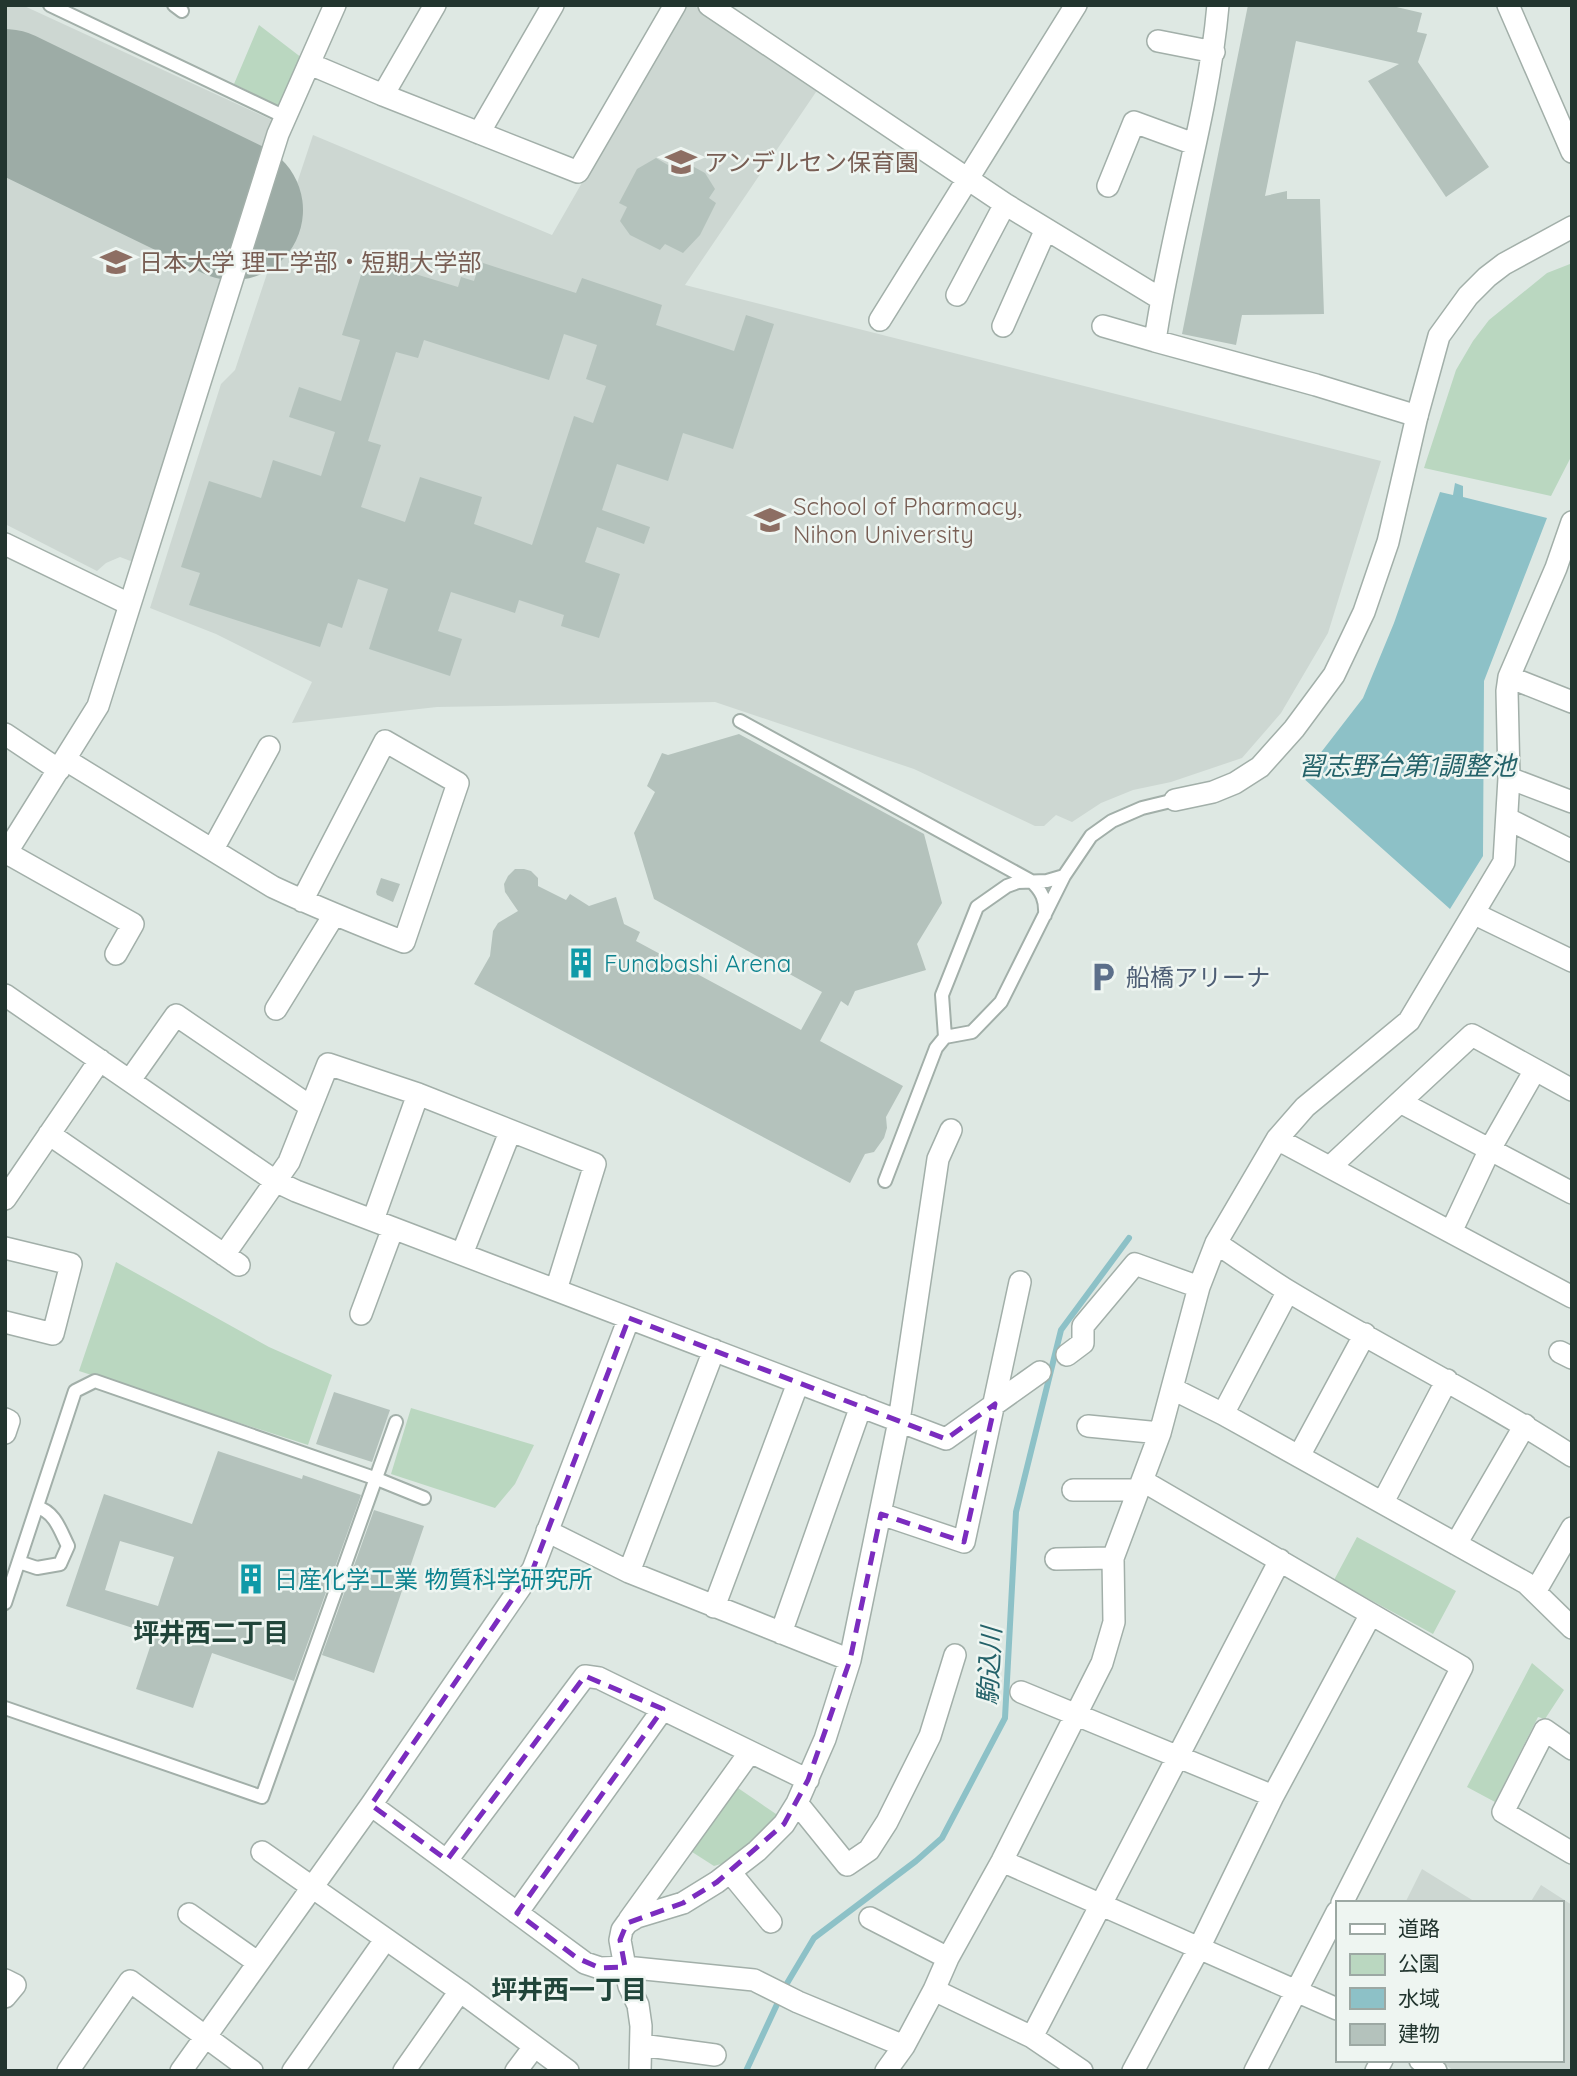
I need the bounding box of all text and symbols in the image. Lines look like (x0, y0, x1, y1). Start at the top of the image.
school or university icon: アンデルセン保育園 (664, 145, 698, 179)
place label: アンデルセン保育園 (704, 147, 919, 177)
school or university icon: 日本大学 理工学部・短期大学部 (99, 245, 133, 279)
place label: 日本大学 理工学部・短期大学部 (139, 247, 482, 277)
place label: School of Pharmacy, Nihon University (793, 491, 1022, 549)
school or university icon: School of Pharmacy, Nihon University (753, 503, 787, 537)
water label: 習志野台第1調整池 (1298, 749, 1519, 782)
building icon: Funabashi Arena (564, 946, 598, 980)
place label: Funabashi Arena (604, 948, 791, 978)
parking icon: 船橋アリーナ (1086, 960, 1120, 994)
place label: 船橋アリーナ (1126, 962, 1270, 992)
building icon: 日産化学工業 物質科学研究所 (234, 1562, 268, 1596)
place label: 日産化学工業 物質科学研究所 (274, 1564, 593, 1594)
district label: 坪井西二丁目 (133, 1616, 289, 1649)
water label: 駒込川 (970, 1623, 1008, 1706)
legend (1336, 1901, 1563, 2062)
text: 道路 (1398, 1915, 1440, 1941)
text: 公園 (1398, 1950, 1440, 1976)
district label: 坪井西一丁目 (491, 1973, 647, 2006)
text: 水域 (1398, 1985, 1440, 2011)
text: 建物 (1398, 2020, 1440, 2046)

